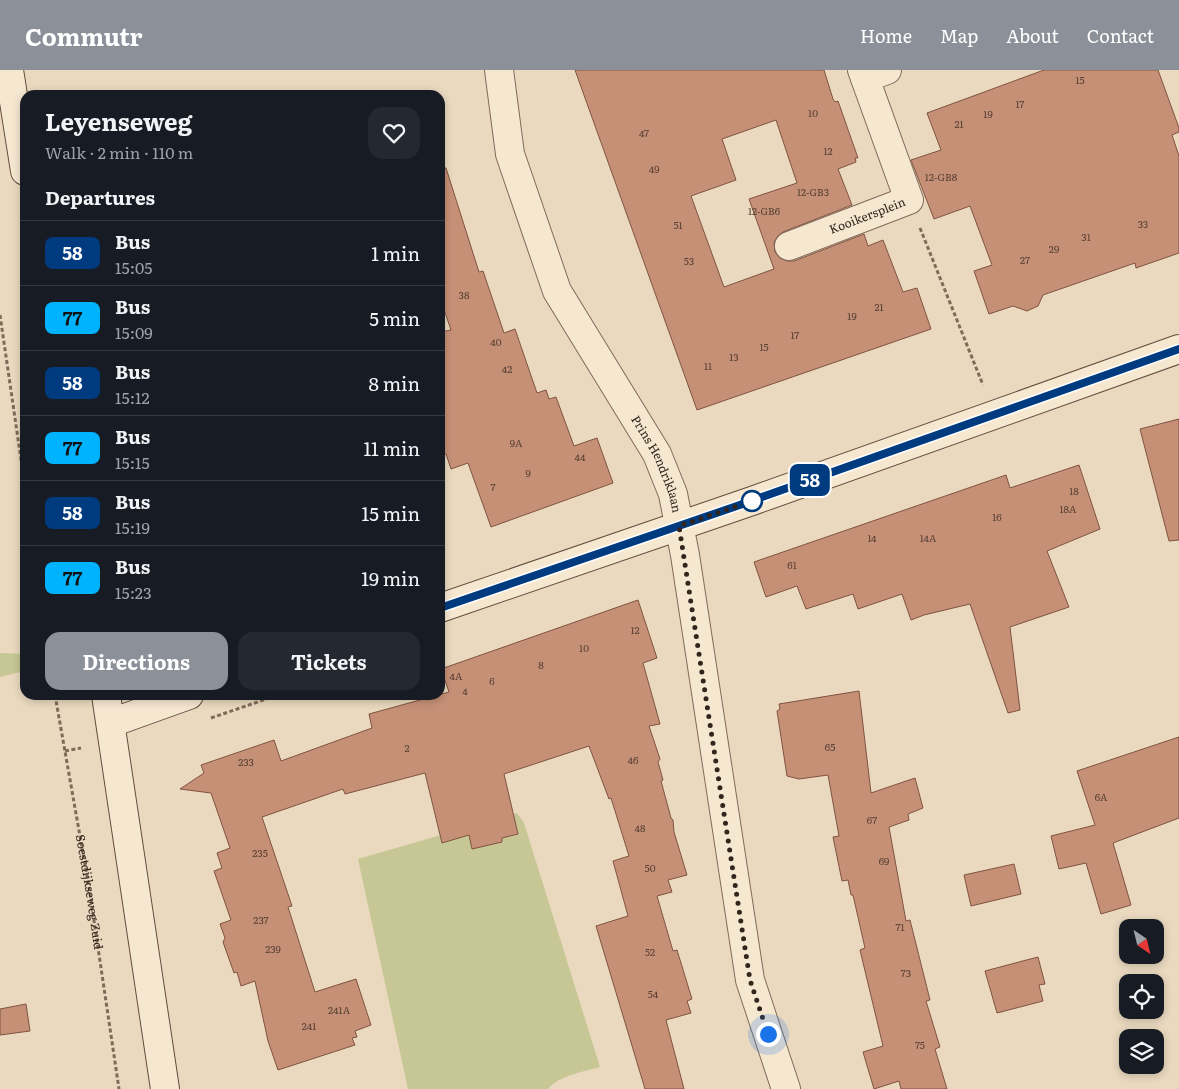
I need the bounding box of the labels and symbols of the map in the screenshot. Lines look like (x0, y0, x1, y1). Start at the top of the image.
house number: 15 (1075, 72, 1085, 87)
house number: 17 (1016, 96, 1024, 111)
house number: 10 (808, 105, 818, 120)
house number: 19 (983, 106, 993, 121)
house number: 21 (954, 116, 964, 131)
house number: 47 (639, 125, 649, 140)
house number: 12 (823, 143, 833, 158)
house number: 49 (649, 161, 659, 176)
house number: 12-GB8 (925, 169, 958, 184)
house number: 12-GB3 (797, 184, 829, 199)
street label: Kooikersplein (826, 192, 908, 238)
house number: 12-GB6 (748, 203, 781, 218)
house number: 33 (1138, 216, 1148, 231)
house number: 51 (673, 217, 683, 232)
house number: 31 (1081, 229, 1091, 244)
house number: 29 (1049, 241, 1059, 256)
house number: 27 (1020, 252, 1030, 267)
house number: 53 (684, 253, 694, 268)
house number: 38 (459, 287, 470, 302)
house number: 21 (874, 299, 884, 314)
house number: 19 (847, 308, 857, 323)
house number: 17 (791, 327, 799, 342)
house number: 40 (490, 334, 502, 349)
house number: 15 (759, 339, 769, 354)
house number: 13 (729, 349, 739, 364)
house number: 11 (704, 358, 712, 373)
house number: 42 (502, 361, 512, 376)
street label: Prins Hendriklaan (627, 412, 686, 514)
house number: 9A (510, 435, 523, 450)
house number: 44 (574, 449, 586, 464)
line badge: 58 (788, 464, 832, 496)
house number: 9 (525, 465, 531, 480)
house number: 7 (490, 479, 496, 494)
house number: 18 (1069, 483, 1079, 498)
unlabelled marker (741, 490, 763, 512)
house number: 18A (1060, 501, 1077, 516)
house number: 16 (992, 509, 1002, 524)
house number: 14 (867, 530, 877, 545)
house number: 14A (920, 530, 937, 545)
house number: 61 (787, 557, 797, 572)
house number: 12 (630, 622, 640, 637)
house number: 10 (579, 640, 589, 655)
house number: 8 (538, 657, 544, 672)
house number: 4A (450, 668, 463, 683)
house number: 6 (489, 673, 495, 688)
house number: 4 (462, 683, 468, 698)
house number: 65 (825, 739, 835, 754)
house number: 2 (404, 740, 410, 755)
house number: 46 (628, 752, 639, 767)
house number: 233 (238, 754, 254, 769)
house number: 6A (1095, 789, 1108, 804)
house number: 67 (867, 812, 877, 827)
house number: 48 (634, 820, 646, 835)
street label: Soestdijkseweg Zuid (72, 833, 108, 951)
house number: 235 (252, 845, 268, 860)
house number: 69 (879, 853, 889, 868)
house number: 50 (645, 860, 656, 875)
house number: 237 (253, 912, 269, 927)
house number: 71 (895, 919, 905, 934)
north arrow (1119, 919, 1164, 964)
house number: 239 (265, 941, 281, 956)
house number: 52 (645, 944, 655, 959)
house number: 73 (901, 965, 911, 980)
house number: 54 (648, 986, 659, 1001)
house number: 241A (328, 1002, 351, 1017)
house number: 241 (302, 1018, 316, 1033)
your location (756, 1022, 781, 1047)
house number: 75 (915, 1037, 925, 1052)

